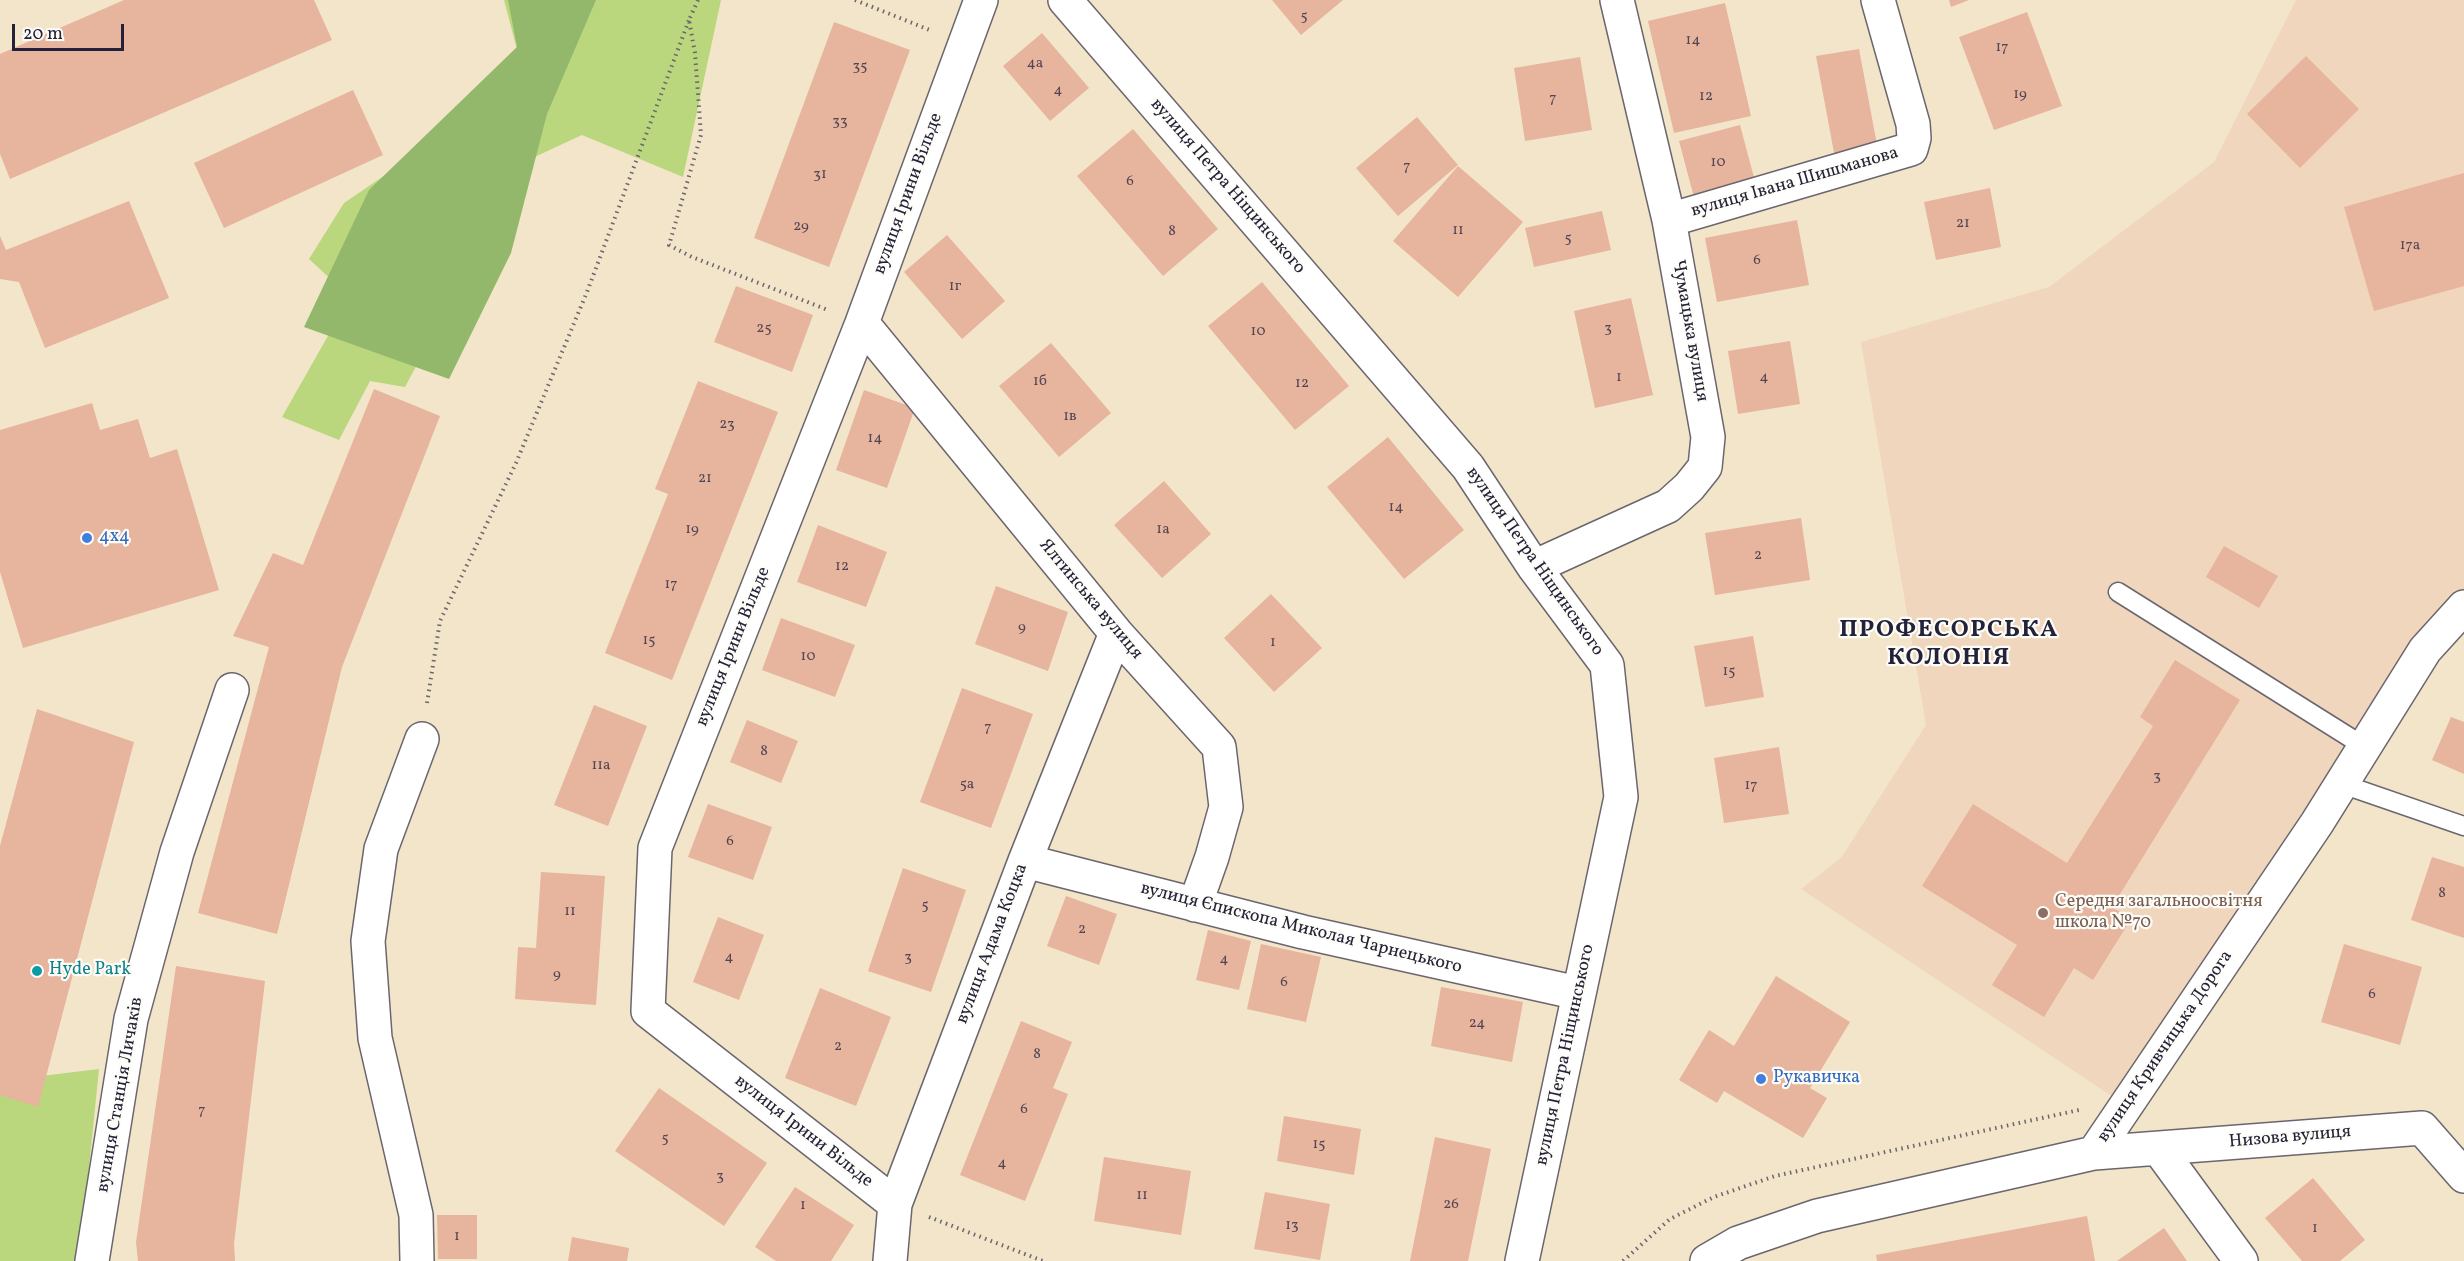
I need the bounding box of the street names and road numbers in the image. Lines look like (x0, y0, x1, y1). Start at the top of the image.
street label: вулиця Петра Ніщинського (1145, 95, 1309, 279)
street label: вулиця Ірини Вільде (870, 110, 948, 278)
street label: вулиця Івана Шишманова (1689, 143, 1901, 223)
street label: Чумацька вулиця (1666, 258, 1712, 404)
street label: вулиця Петра Ніщинського (1460, 463, 1608, 661)
street label: Ялтинська вулиця (1033, 536, 1147, 664)
street label: вулиця Ірини Вільде (692, 564, 776, 730)
street label: вулиця Адама Коцка (952, 861, 1034, 1027)
street label: вулиця Єпископа Миколая Чарнецького (1138, 879, 1464, 979)
street label: вулиця Петра Ніщинського (1532, 942, 1600, 1168)
street label: вулиця Кривчицька Дорога (2094, 947, 2238, 1147)
street label: вулиця Станція Личаків (93, 996, 149, 1194)
street label: вулиця Ірини Вільде (729, 1071, 877, 1193)
street label: Низова вулиця (2228, 1122, 2352, 1154)

